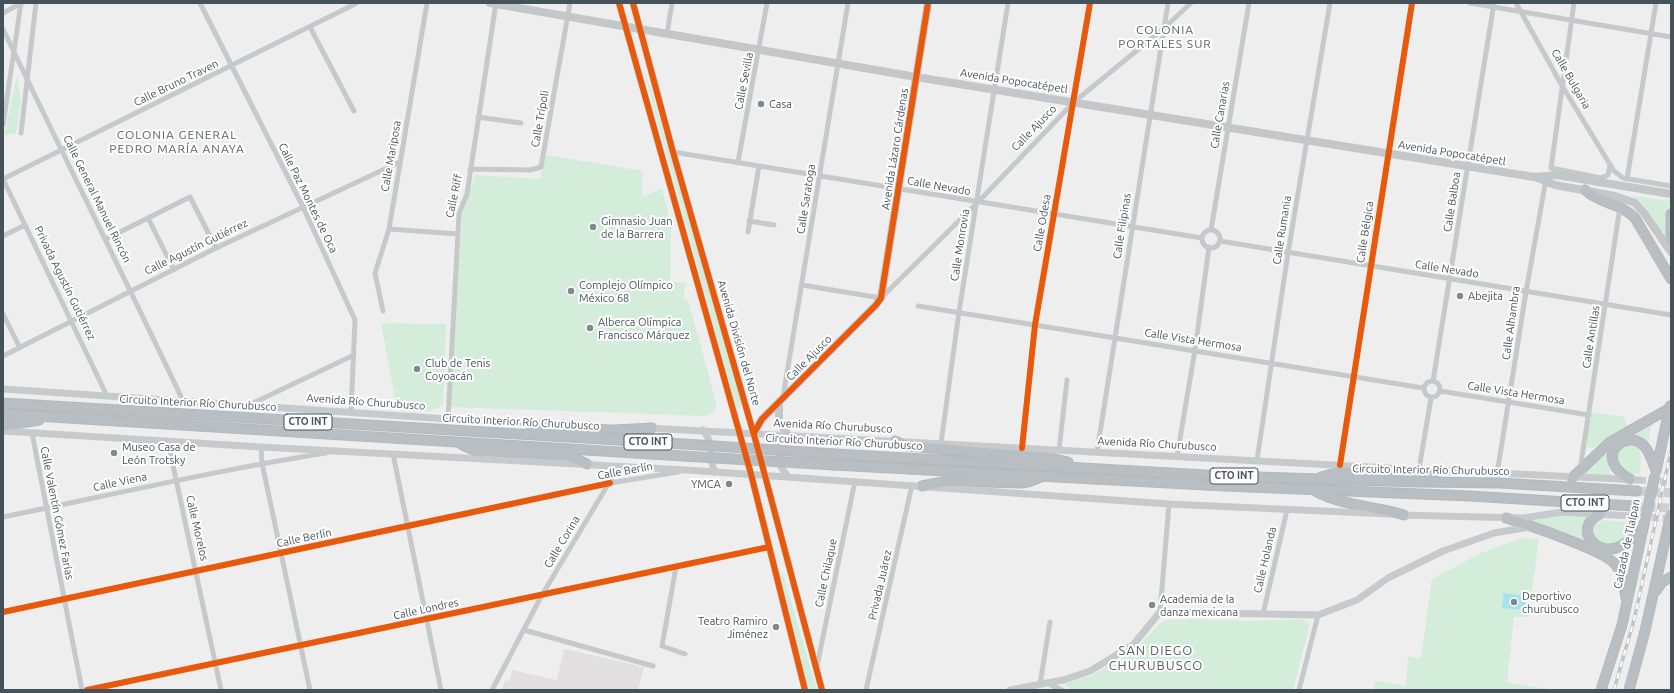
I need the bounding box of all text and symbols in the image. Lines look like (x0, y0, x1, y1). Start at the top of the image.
district label: COLONIA PORTALES SUR (1118, 23, 1212, 51)
street label: Calle Bulgaria (1548, 47, 1594, 111)
street label: Calle Sevilla (732, 51, 756, 111)
street label: Calle Bruno Traven (131, 57, 221, 109)
street label: Avenida Popocatépetl (959, 66, 1069, 96)
street label: Calle Canarias (1208, 80, 1232, 150)
street label: Avenida Lázaro Cárdenas (879, 87, 911, 211)
street label: Calle Trípoli (528, 89, 552, 149)
place label: Casa (769, 97, 792, 111)
marker: Casa (756, 99, 766, 109)
street label: Calle Ajusco (1009, 102, 1059, 154)
street label: Calle Mariposa (378, 119, 404, 193)
district label: COLONIA GENERAL PEDRO MARÍA ANAYA (109, 128, 245, 156)
street label: Calle General Manuel Rincón (60, 133, 134, 265)
street label: Avenida Popocatépetl (1397, 138, 1507, 168)
street label: Calle Paz Montes de Oca (276, 141, 340, 255)
street label: Calle Saratoga (794, 163, 818, 235)
street label: Calle Balboa (1441, 171, 1463, 233)
street label: Calle Riff (443, 173, 465, 219)
street label: Calle Nevado (906, 174, 972, 198)
street label: Calle Filipinas (1110, 192, 1134, 260)
street label: Calle Odesa (1030, 193, 1054, 253)
street label: Calle Rumania (1270, 195, 1294, 265)
street label: Calle Bélgica (1354, 200, 1376, 264)
street label: Calle Monrovia (948, 208, 972, 282)
place label: Gimnasio Juan de la Barrera (601, 214, 672, 240)
street label: Calle Agustín Gutiérrez (142, 216, 250, 278)
marker: Gimnasio Juan de la Barrera (588, 222, 598, 232)
street label: Privada Agustín Gutiérrez (32, 224, 98, 342)
street label: Calle Nevado (1414, 257, 1480, 281)
place label: Complejo Olímpico México 68 (579, 278, 673, 304)
street label: Avenida División del Norte (715, 279, 763, 407)
street label: Calle Alhambra (1499, 285, 1523, 361)
marker: Complejo Olímpico México 68 (566, 286, 576, 296)
place label: Abejita (1468, 289, 1503, 303)
marker: Abejita (1455, 291, 1465, 301)
street label: Calle Antillas (1580, 305, 1602, 369)
place label: Alberca Olímpica Francisco Márquez (598, 315, 690, 341)
marker: Alberca Olímpica Francisco Márquez (585, 323, 595, 333)
street label: Calle Vista Hermosa (1143, 326, 1243, 354)
street label: Calle Ajusco (783, 332, 835, 384)
place label: Club de Tenis Coyoacán (425, 356, 490, 382)
marker: Club de Tenis Coyoacán (412, 364, 422, 374)
street label: Calle Vista Hermosa (1466, 379, 1566, 407)
street label: Avenida Río Churubusco (306, 391, 426, 413)
street label: Circuito Interior Río Churubusco (119, 392, 277, 414)
street label: Circuito Interior Río Churubusco (442, 411, 600, 433)
road number: CTO INT (284, 414, 332, 430)
street label: Avenida Río Churubusco (773, 416, 893, 436)
street label: Circuito Interior Río Churubusco (765, 431, 923, 453)
road number: CTO INT (624, 434, 672, 450)
street label: Avenida Río Churubusco (1097, 434, 1217, 454)
place label: Museo Casa de León Trotsky (122, 440, 196, 466)
street label: Calle Valentín Gómez Farías (38, 445, 76, 581)
marker: Museo Casa de León Trotsky (109, 448, 119, 458)
street label: Calle Berlín (596, 460, 654, 482)
street label: Circuito Interior Río Churubusco (1352, 462, 1510, 478)
road number: CTO INT (1210, 468, 1258, 484)
street label: Calle Viena (92, 470, 148, 494)
place label: YMCA (691, 477, 721, 491)
marker: YMCA (724, 479, 734, 489)
street label: Calle Morelos (183, 494, 211, 562)
road number: CTO INT (1561, 495, 1609, 511)
street label: Calzada de Tlalpan (1611, 498, 1643, 590)
street label: Calle Corina (541, 513, 583, 571)
street label: Calle Holanda (1251, 525, 1279, 595)
street label: Calle Berlín (275, 526, 333, 550)
street label: Calle Chilaque (812, 537, 840, 609)
street label: Privada Juárez (866, 549, 894, 621)
place label: Deportivo churubusco (1522, 589, 1579, 615)
place label: Academia de la danza mexicana (1160, 592, 1238, 618)
street label: Calle Londres (392, 596, 460, 622)
marker: Deportivo churubusco (1509, 597, 1519, 607)
marker: Academia de la danza mexicana (1147, 600, 1157, 610)
place label: Teatro Ramiro Jiménez (698, 614, 768, 640)
marker: Teatro Ramiro Jiménez (771, 622, 781, 632)
district label: SAN DIEGO CHURUBUSCO (1109, 643, 1203, 674)

